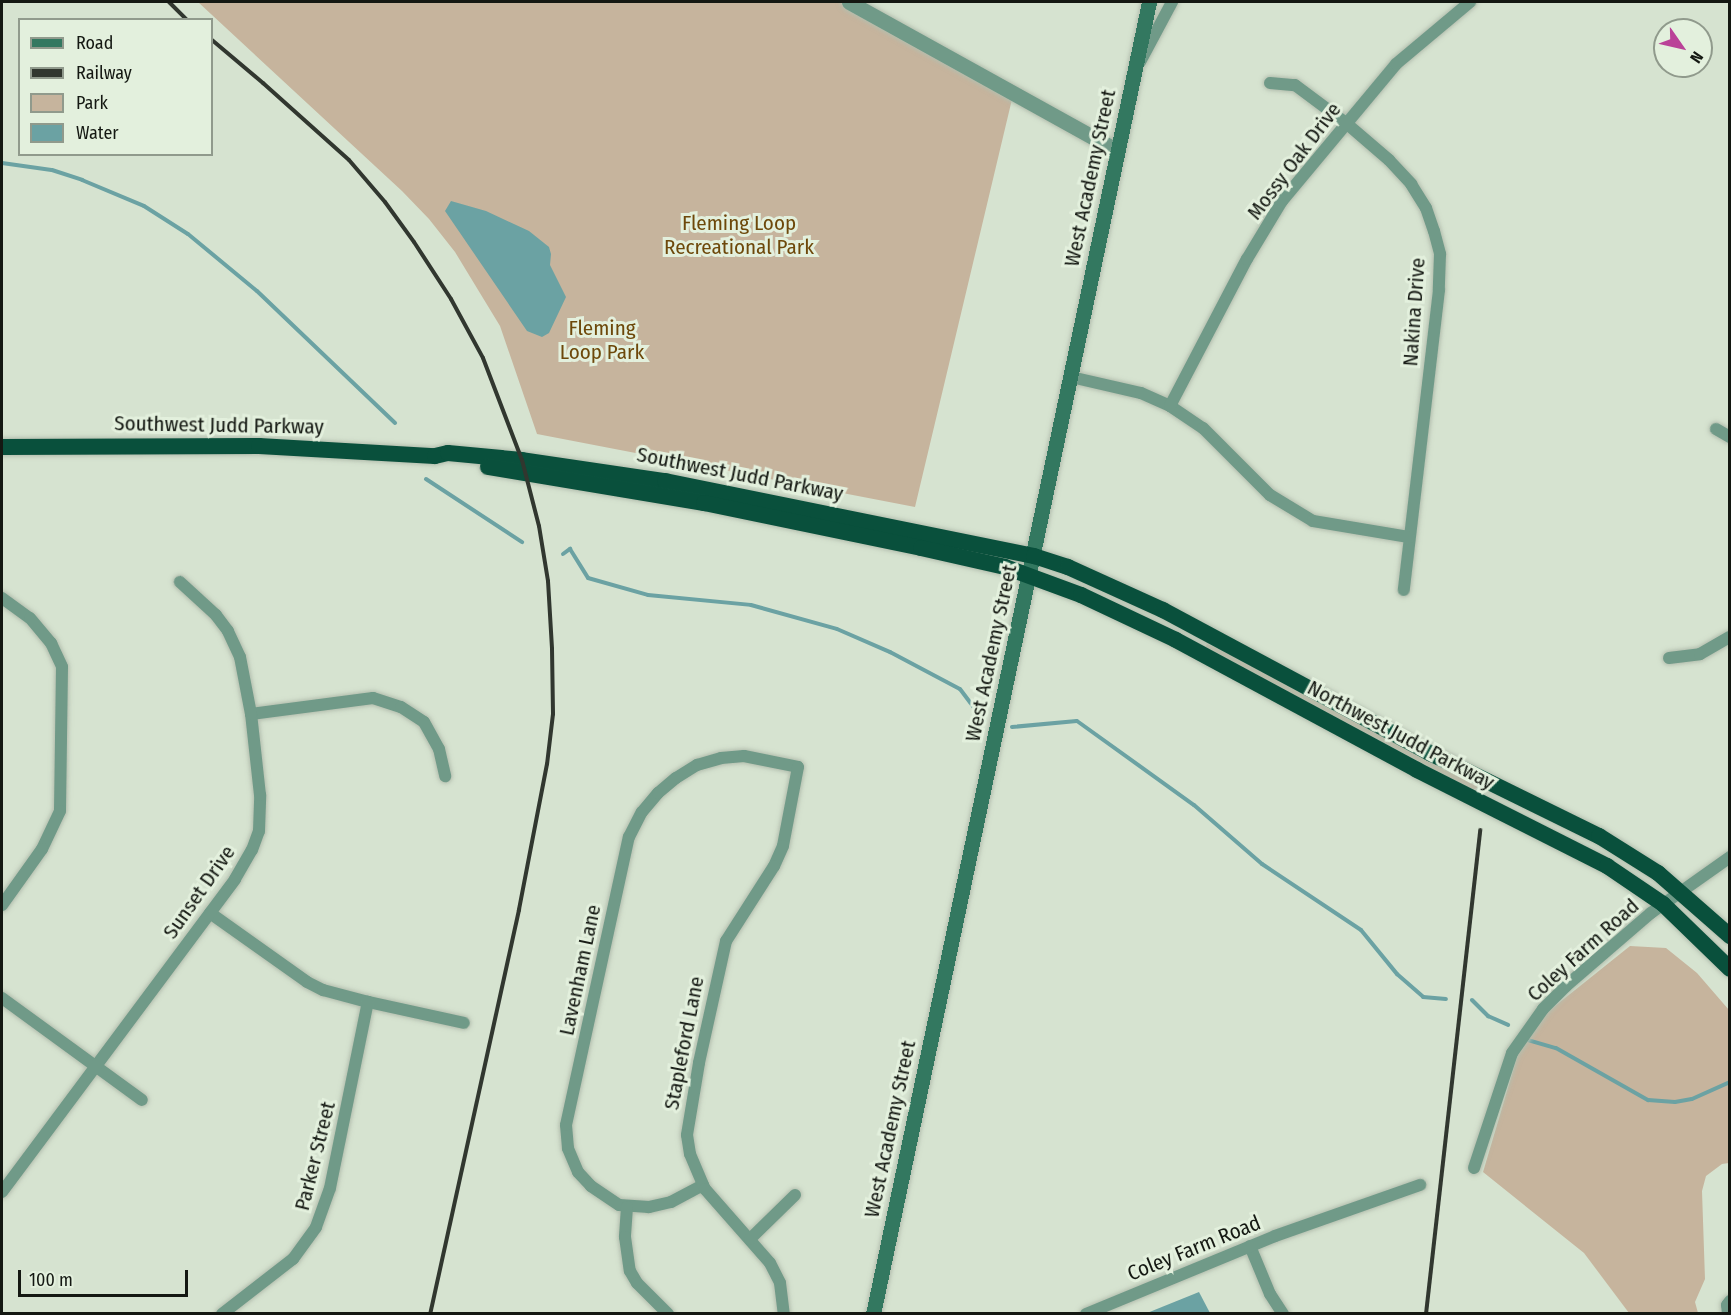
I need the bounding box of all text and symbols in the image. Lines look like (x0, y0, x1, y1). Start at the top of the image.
legend (18, 18, 213, 156)
north arrow (1653, 18, 1713, 78)
text: Road (76, 32, 113, 54)
text: N (1686, 48, 1707, 67)
text: Railway (76, 62, 132, 84)
street label: West Academy Street (1059, 87, 1121, 269)
text: Park (76, 92, 108, 114)
street label: Mossy Oak Drive (1242, 97, 1346, 225)
text: Water (76, 122, 119, 144)
park label: Fleming Loop Recreational Park (664, 210, 814, 260)
street label: Nakina Drive (1398, 257, 1430, 367)
park label: Fleming Loop Park (560, 315, 644, 365)
street label: Southwest Judd Parkway (114, 411, 324, 439)
street label: Southwest Judd Parkway (635, 442, 845, 506)
street label: West Academy Street (960, 562, 1022, 744)
street label: Northwest Judd Parkway (1303, 675, 1499, 795)
street label: Sunset Drive (158, 841, 240, 943)
street label: Coley Farm Road (1522, 893, 1644, 1007)
street label: Lavenham Lane (554, 902, 606, 1038)
street label: Stapleford Lane (659, 974, 709, 1112)
street label: West Academy Street (859, 1038, 921, 1220)
street label: Parker Street (289, 1099, 341, 1213)
street label: Coley Farm Road (1124, 1210, 1264, 1286)
scale bar (21, 1258, 190, 1296)
text: 100 m (29, 1269, 73, 1291)

